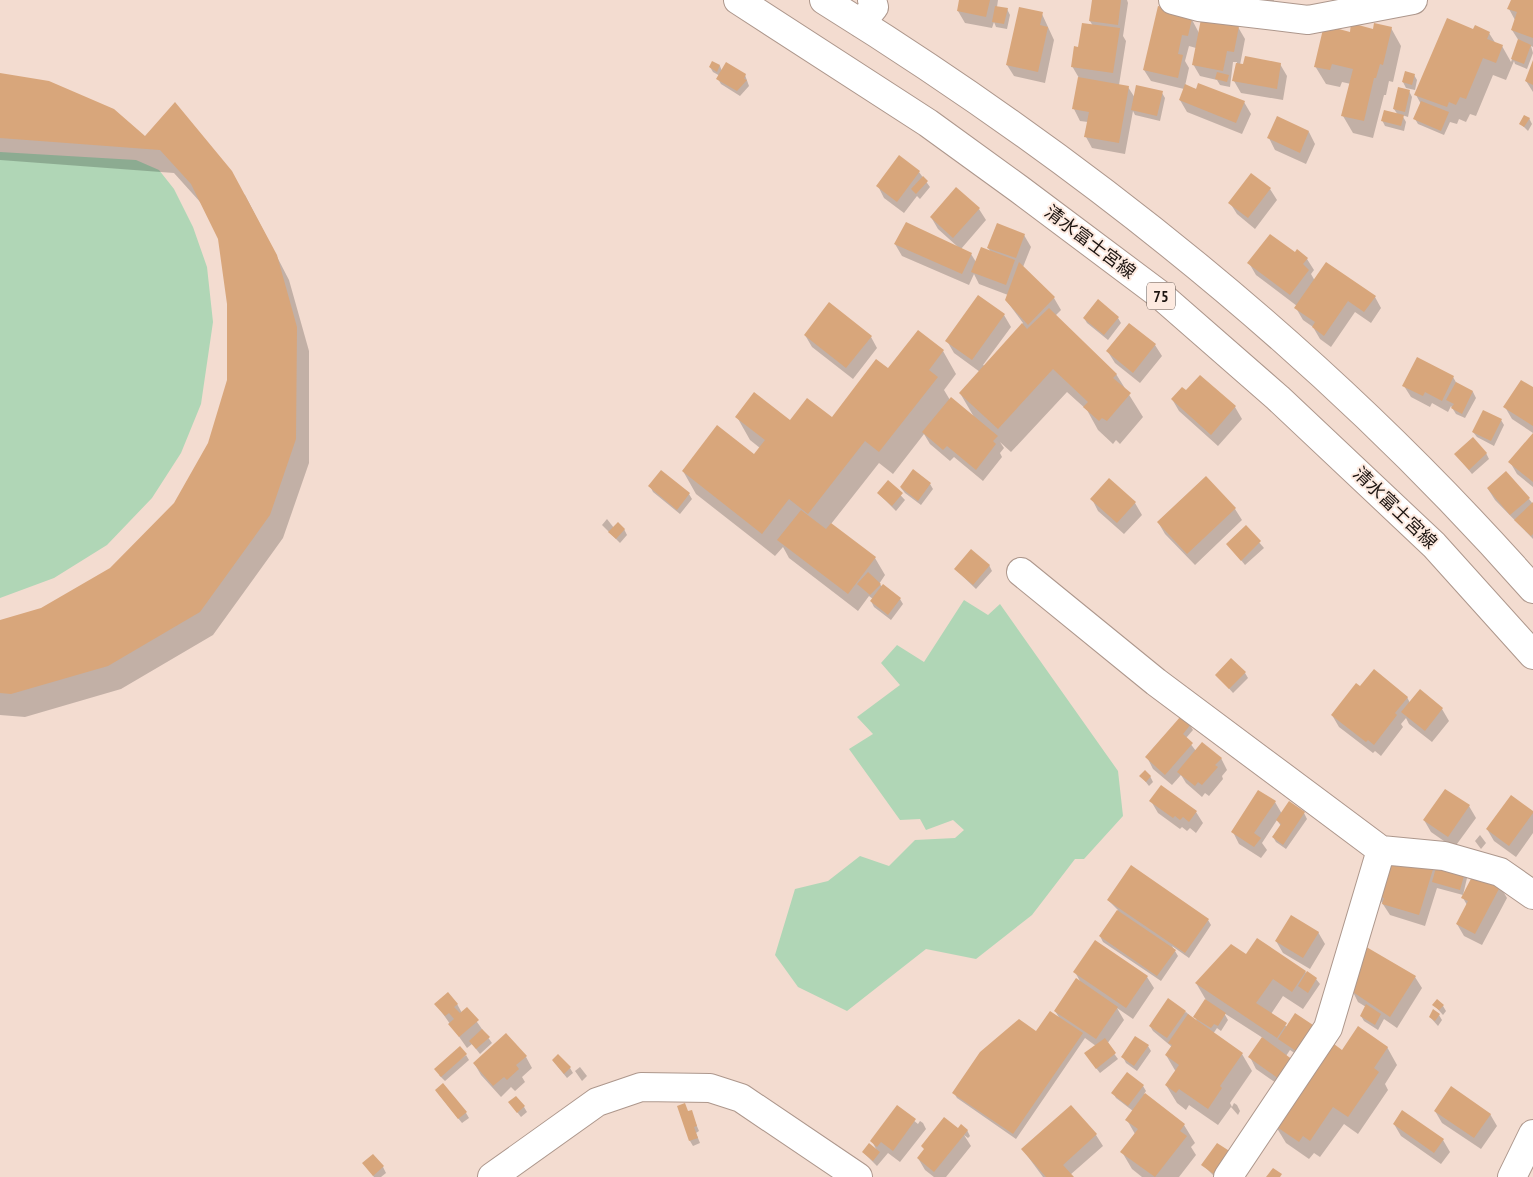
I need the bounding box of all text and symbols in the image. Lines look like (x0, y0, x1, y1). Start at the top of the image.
street label: 清水富士宮線 (1040, 200, 1140, 283)
road number: 75 (1147, 282, 1175, 310)
street label: 清水富士宮線 (1349, 462, 1442, 553)

